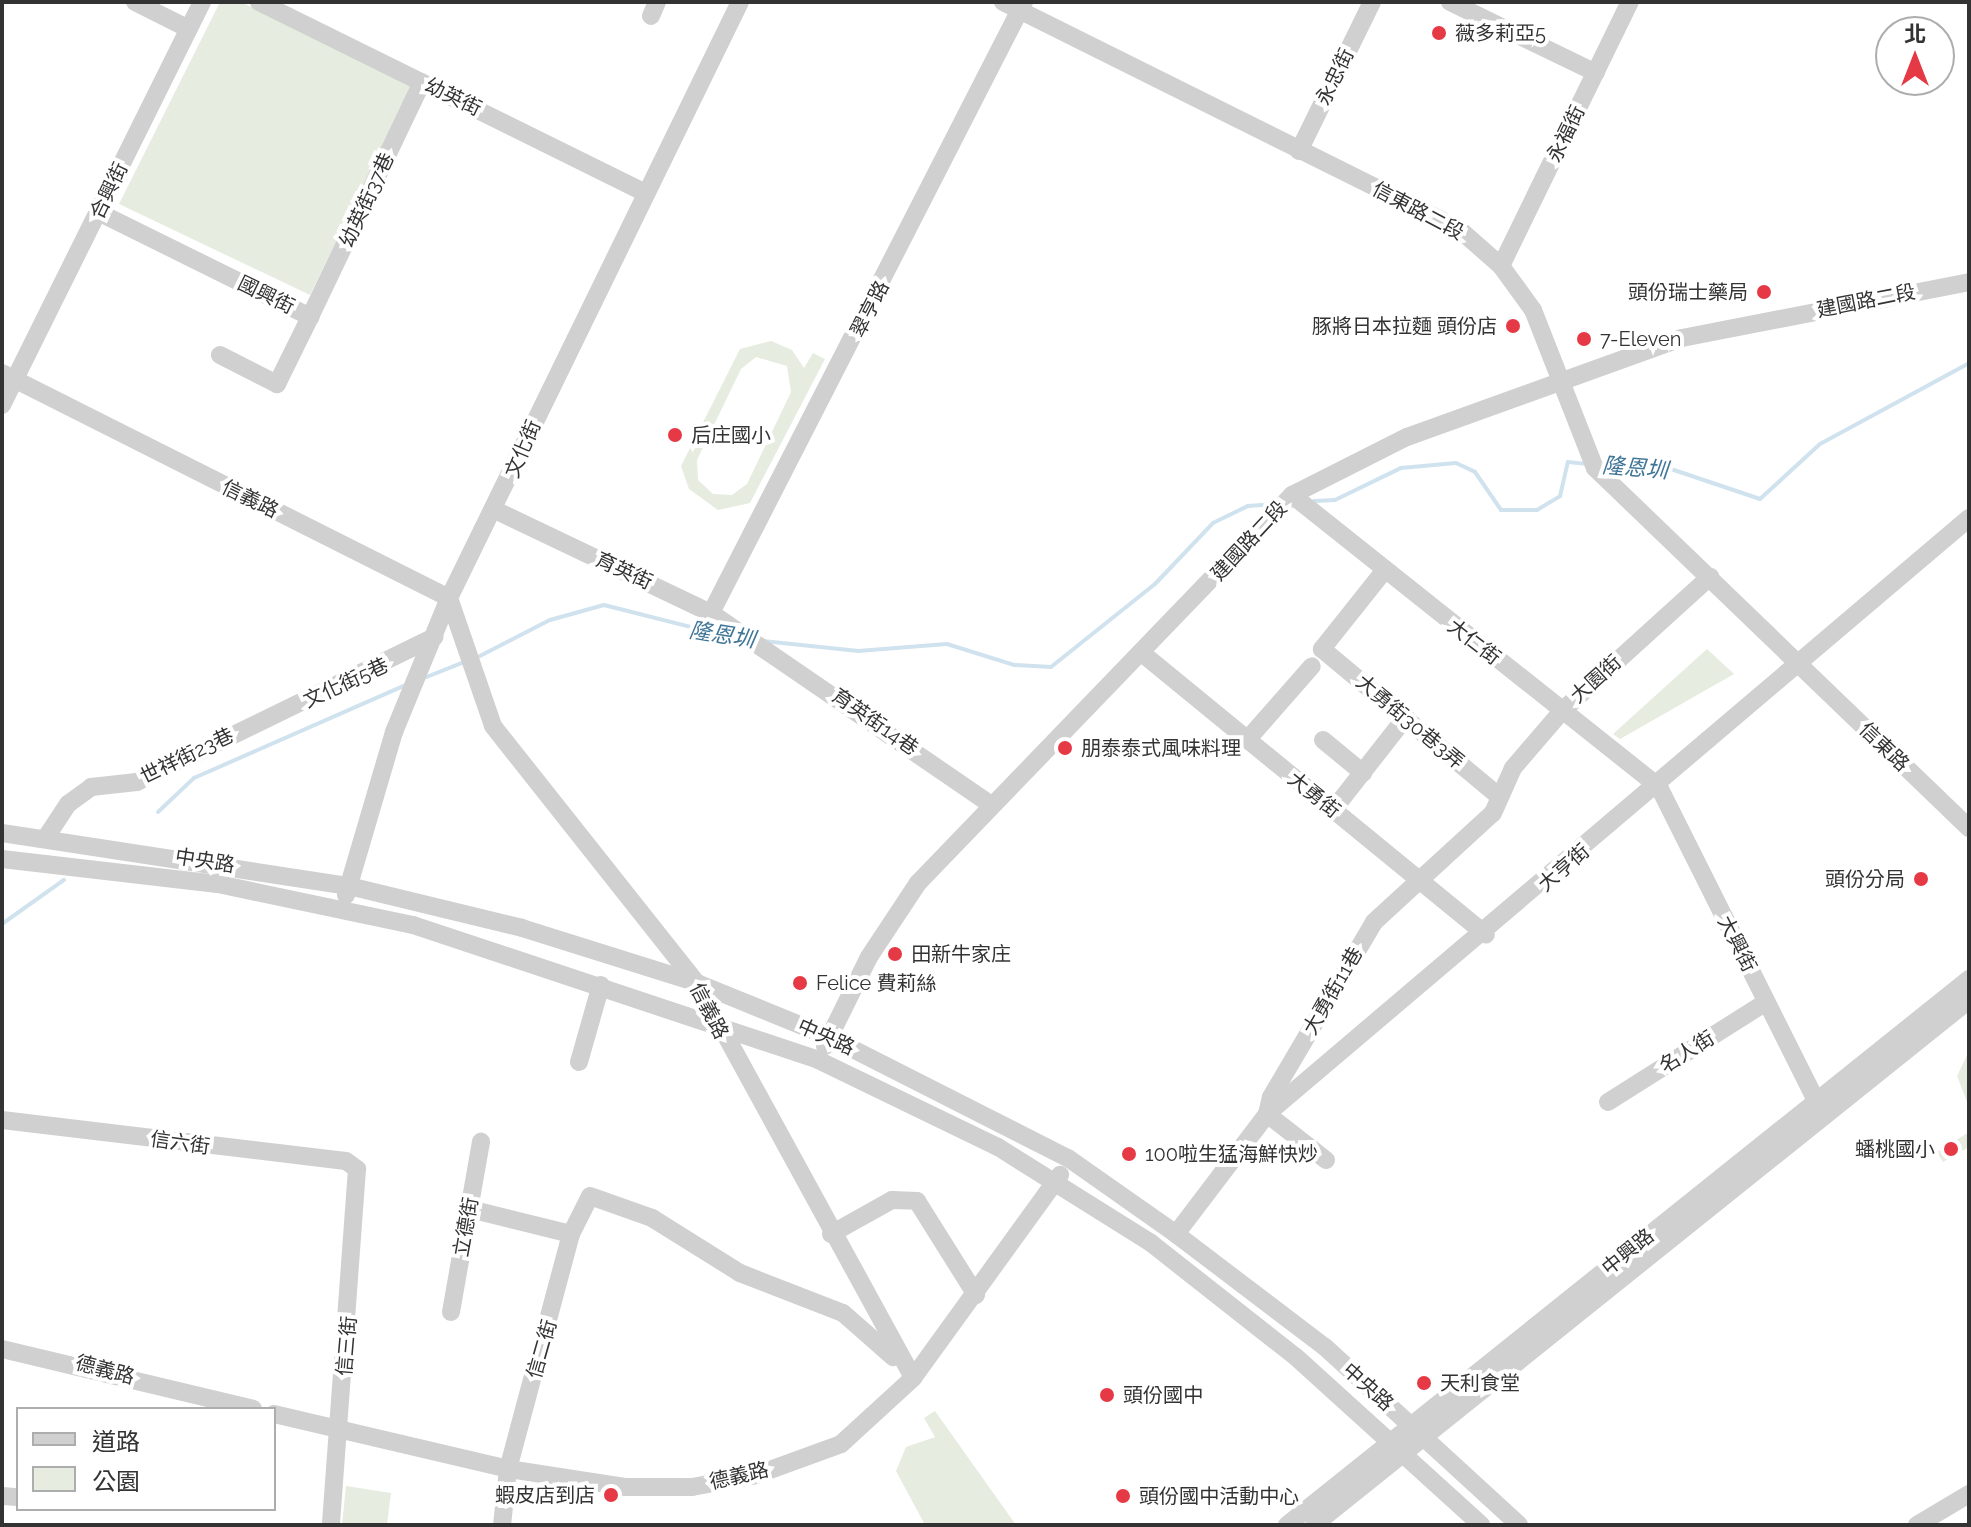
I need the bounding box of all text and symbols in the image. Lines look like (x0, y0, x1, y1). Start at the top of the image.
north arrow (1875, 16, 1955, 96)
place label: 薇多莉亞5 (1455, 21, 1546, 45)
text: 北 (1904, 21, 1926, 47)
marker: 薇多莉亞5 (1430, 24, 1448, 42)
street label: 永忠街 (1311, 45, 1359, 109)
street label: 幼英街 (421, 73, 485, 121)
street label: 永福街 (1542, 102, 1590, 166)
street label: 幼英街37巷 (335, 149, 399, 251)
street label: 合興街 (85, 159, 133, 223)
street label: 信東路二段 (1368, 177, 1468, 245)
street label: 國興街 (234, 271, 298, 319)
street label: 翠亨路 (846, 277, 894, 341)
place label: 頭份瑞士藥局 (1628, 280, 1748, 304)
street label: 建國路二段 (1815, 280, 1917, 322)
marker: 頭份瑞士藥局 (1755, 283, 1773, 301)
place label: 豚將日本拉麵 頭份店 (1312, 314, 1497, 338)
marker: 豚將日本拉麵 頭份店 (1504, 317, 1522, 335)
place label: 7-Eleven (1600, 327, 1681, 351)
marker: 7-Eleven (1575, 330, 1593, 348)
street label: 文化街 (500, 417, 546, 481)
place label: 后庄國小 (691, 423, 771, 447)
marker: 后庄國小 (666, 426, 684, 444)
water label: 隆恩圳 (1601, 452, 1669, 484)
street label: 信義路 (218, 475, 282, 523)
street label: 建國路二段 (1206, 496, 1292, 586)
street label: 育英街 (592, 547, 656, 595)
street label: 大仁街 (1443, 614, 1505, 670)
water label: 隆恩圳 (687, 617, 757, 653)
street label: 大園街 (1566, 650, 1626, 708)
street label: 文化街5巷 (300, 653, 392, 713)
street label: 大勇街30巷3弄 (1351, 670, 1469, 774)
street label: 育英街14巷 (827, 684, 923, 760)
street label: 信東路 (1854, 718, 1914, 776)
street label: 世祥街23巷 (136, 723, 238, 789)
place label: 朋泰泰式風味料理 (1081, 736, 1241, 760)
marker: 朋泰泰式風味料理 (1056, 739, 1074, 757)
street label: 大勇街 (1283, 767, 1345, 823)
street label: 大亨街 (1533, 839, 1595, 897)
street label: 中央路 (173, 844, 237, 878)
place label: 頭份分局 (1825, 867, 1905, 891)
marker: 頭份分局 (1912, 870, 1930, 888)
street label: 大興街 (1713, 912, 1761, 976)
place label: 田新牛家庄 (911, 942, 1011, 966)
street label: 大勇街11巷 (1298, 943, 1368, 1039)
marker: 田新牛家庄 (886, 945, 904, 963)
place label: Felice 費莉絲 (816, 971, 936, 995)
marker: Felice 費莉絲 (791, 974, 809, 992)
street label: 信義路 (685, 979, 733, 1043)
street label: 中央路 (794, 1014, 858, 1060)
street label: 名人街 (1655, 1026, 1719, 1078)
street label: 信六街 (149, 1127, 211, 1159)
place label: 蟠桃國小 (1855, 1137, 1935, 1161)
marker: 蟠桃國小 (1942, 1140, 1960, 1158)
place label: 100啦生猛海鮮快炒 (1145, 1142, 1318, 1166)
marker: 100啦生猛海鮮快炒 (1120, 1145, 1138, 1163)
street label: 立德街 (449, 1195, 483, 1259)
street label: 中興路 (1597, 1224, 1659, 1280)
street label: 信三街 (332, 1315, 362, 1377)
street label: 信二街 (522, 1317, 562, 1381)
street label: 德義路 (73, 1351, 137, 1389)
street label: 中央路 (1338, 1358, 1398, 1416)
place label: 天利食堂 (1440, 1371, 1520, 1395)
marker: 天利食堂 (1415, 1374, 1433, 1392)
place label: 頭份國中 (1123, 1383, 1203, 1407)
marker: 頭份國中 (1098, 1386, 1116, 1404)
legend (16, 1407, 276, 1511)
text: 道路 (92, 1427, 140, 1456)
street label: 德義路 (707, 1458, 771, 1494)
text: 公園 (92, 1467, 140, 1496)
place label: 蝦皮店到店 (495, 1483, 595, 1507)
place label: 頭份國中活動中心 (1139, 1484, 1299, 1508)
marker: 蝦皮店到店 (602, 1486, 620, 1504)
marker: 頭份國中活動中心 (1114, 1487, 1132, 1505)

